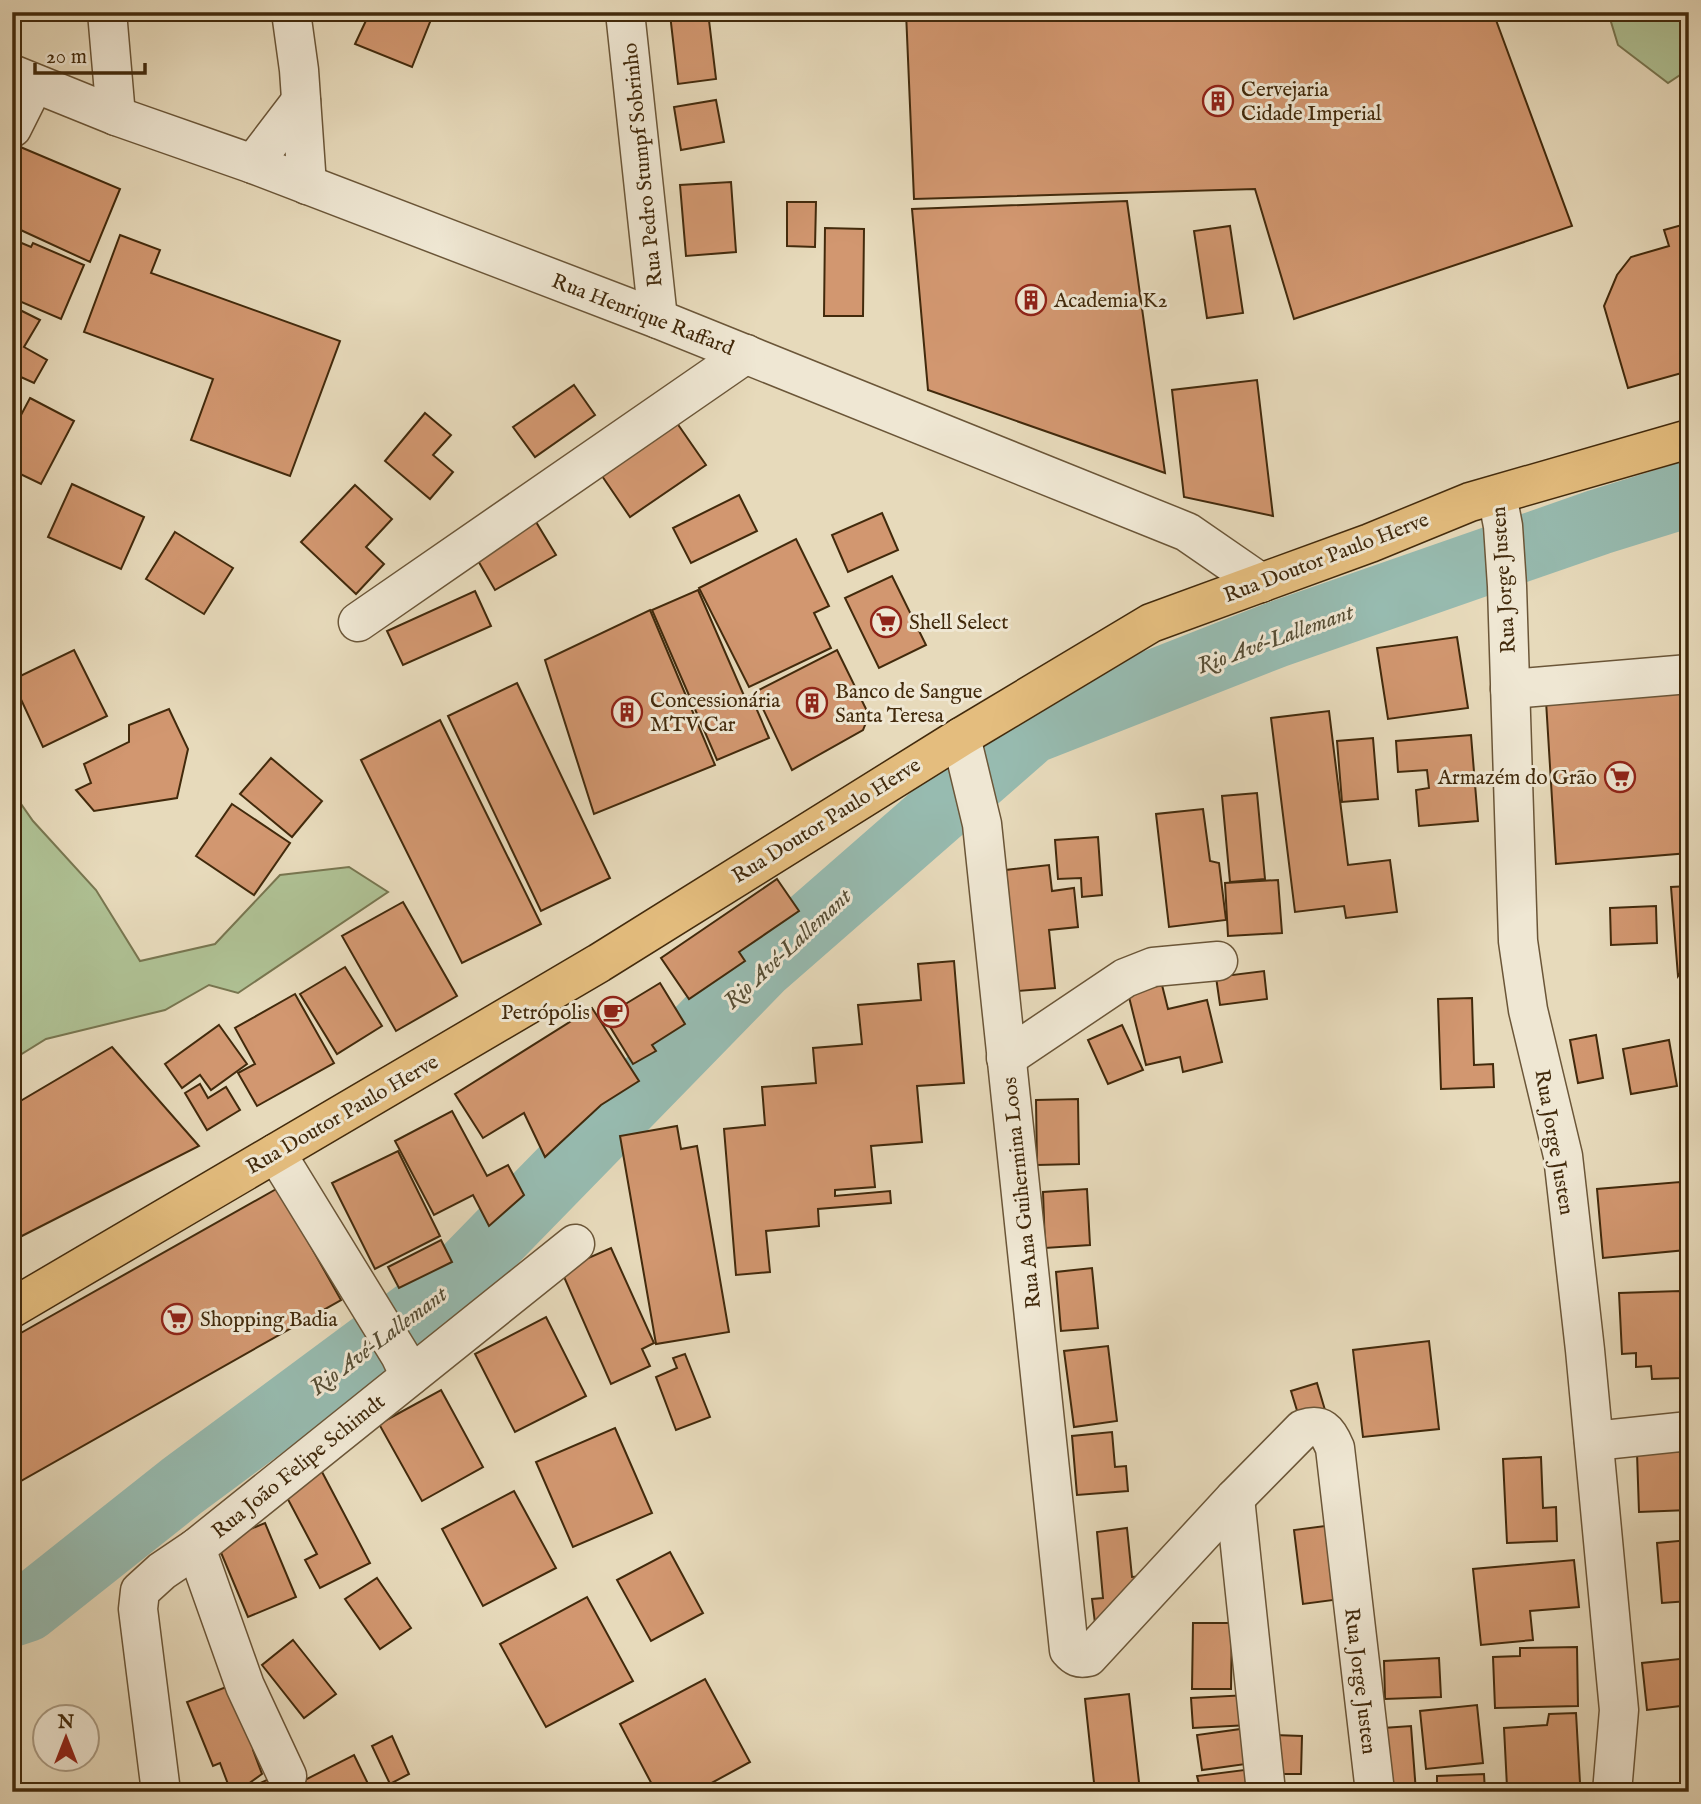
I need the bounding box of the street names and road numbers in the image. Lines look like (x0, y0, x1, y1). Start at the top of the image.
street label: Rua Pedro Stumpf Sobrinho (617, 41, 670, 288)
street label: Rua Henrique Raffard (547, 268, 738, 363)
street label: Rua Jorge Justen (1486, 505, 1523, 654)
street label: Rua Doutor Paulo Herve (1220, 507, 1433, 610)
street label: Rua Doutor Paulo Herve (727, 752, 927, 890)
street label: Rua Doutor Paulo Herve (242, 1049, 444, 1181)
street label: Rua Jorge Justen (1527, 1067, 1580, 1217)
street label: Rua Ana Guihermina Loos (997, 1076, 1048, 1310)
street label: Rua João Felipe Schimdt (207, 1389, 391, 1546)
street label: Rua Jorge Justen (1337, 1606, 1382, 1756)

